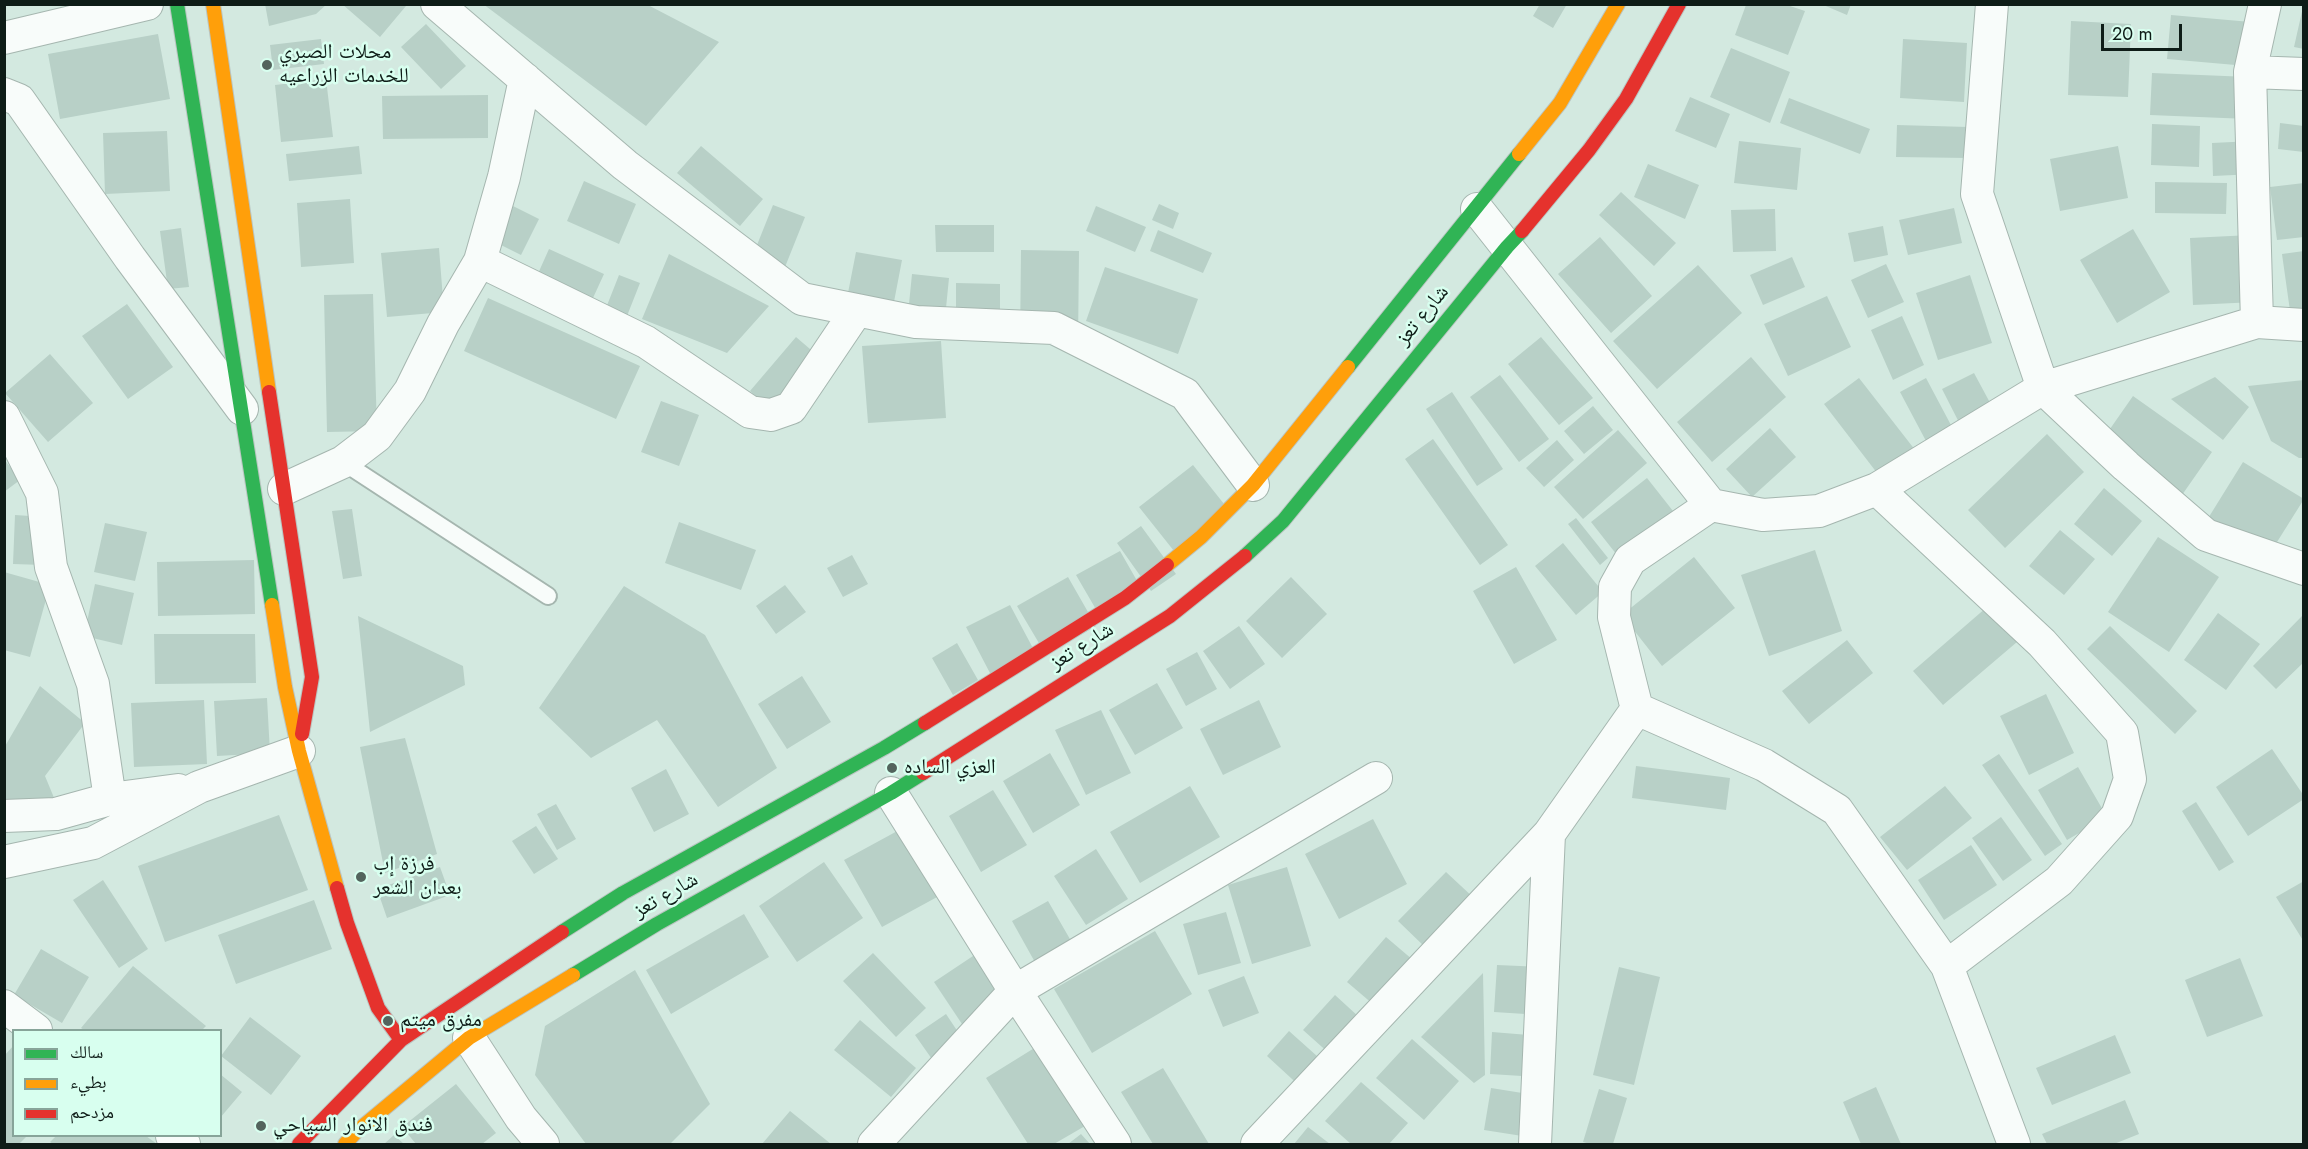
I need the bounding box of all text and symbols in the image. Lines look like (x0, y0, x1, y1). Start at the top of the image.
scale bar (2104, 12, 2185, 50)
text: 20 m (2112, 21, 2152, 47)
place label: محلات الصبري للخدمات الزراعيه (279, 40, 409, 90)
marker: محلات الصبري للخدمات الزراعيه (260, 58, 274, 72)
street label: شارع تعز (1391, 281, 1455, 351)
street label: شارع تعز (1045, 618, 1119, 676)
place label: العزي الساده (904, 755, 996, 781)
marker: العزي الساده (885, 761, 899, 775)
place label: فرزة إب بعدان الشعر (373, 852, 462, 902)
street label: شارع تعز (629, 867, 703, 925)
marker: فرزة إب بعدان الشعر (354, 870, 368, 884)
place label: مفرق ميتم (400, 1008, 482, 1034)
marker: مفرق ميتم (381, 1014, 395, 1028)
legend (12, 1029, 222, 1137)
text: سالك (70, 1039, 103, 1065)
text: بطيء (70, 1069, 107, 1095)
text: مزدحم (70, 1099, 114, 1125)
place label: فندق الانوار السياحي (273, 1113, 433, 1139)
marker: فندق الانوار السياحي (254, 1119, 268, 1133)

